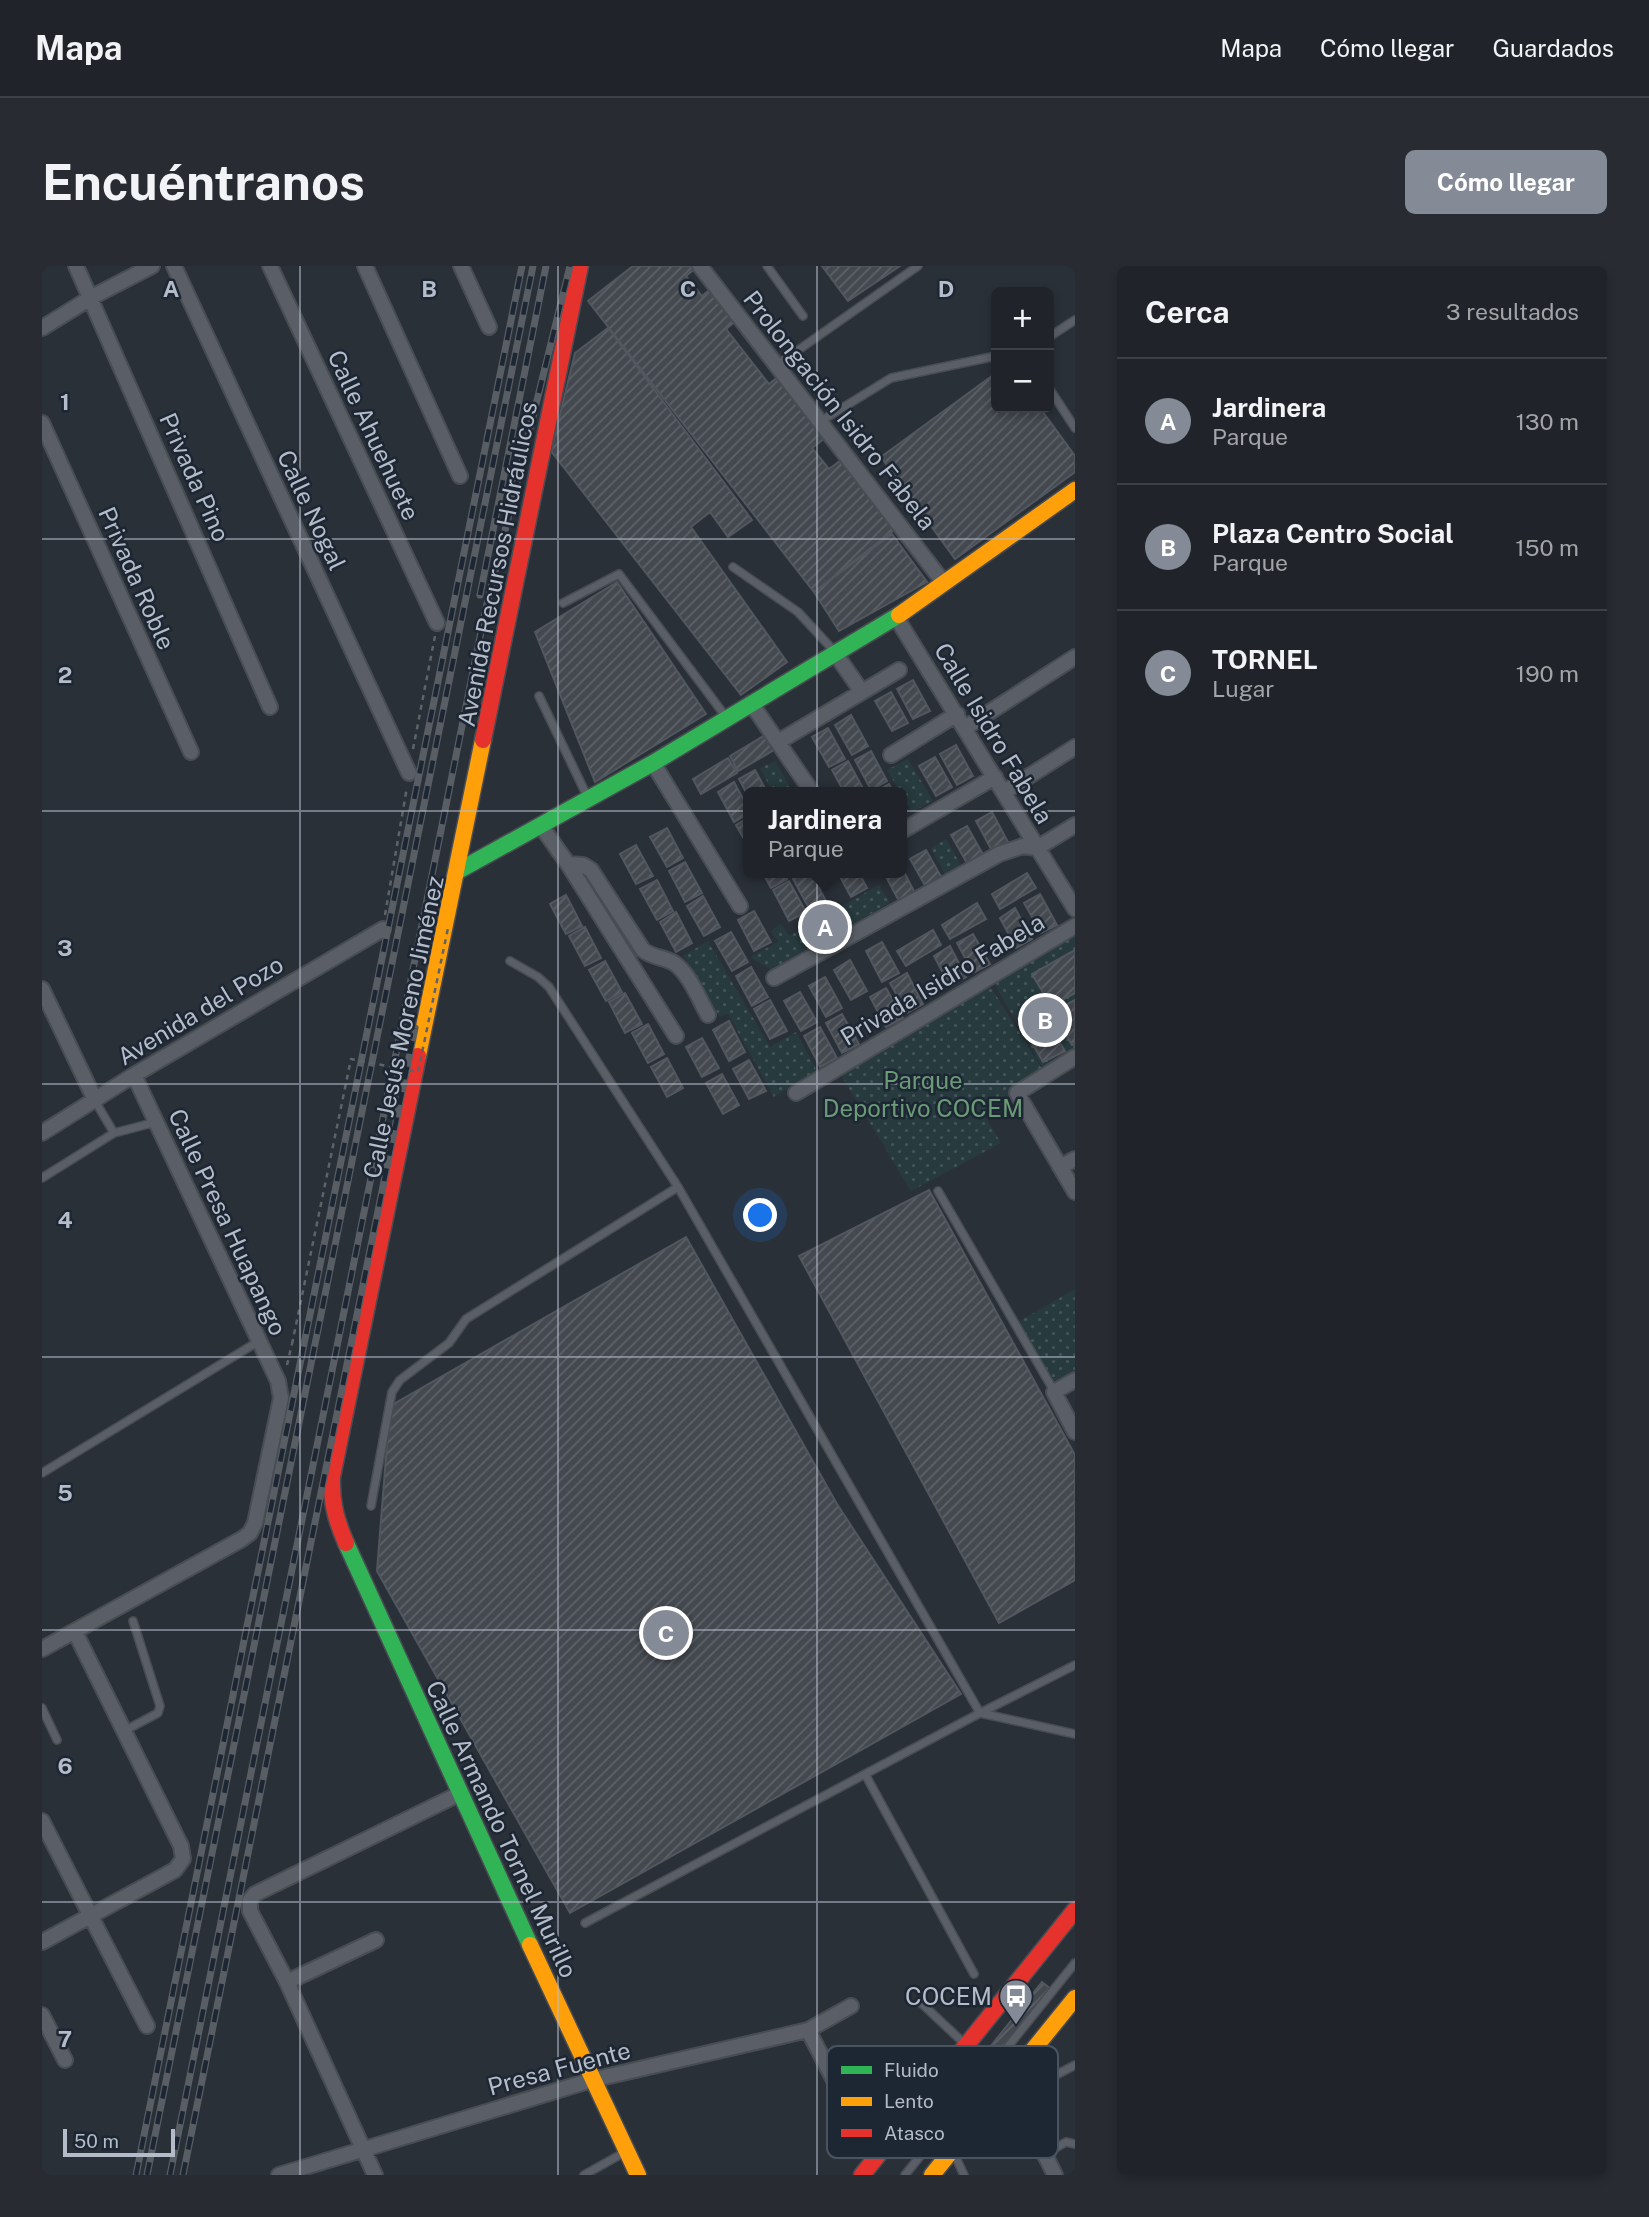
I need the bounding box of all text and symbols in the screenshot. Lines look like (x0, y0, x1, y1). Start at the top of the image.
text: Mapa (35, 29, 123, 67)
text: Mapa (1220, 34, 1282, 62)
text: Cómo llegar (1320, 34, 1454, 62)
text: Guardados (1492, 34, 1614, 62)
button: Cómo llegar (1405, 150, 1607, 214)
text: Encuéntranos (42, 153, 365, 211)
text: A (163, 275, 180, 302)
text: B (421, 275, 437, 302)
text: C (680, 275, 696, 302)
text: D (938, 275, 954, 302)
street label: Prolongación Isidro Fabela (738, 285, 942, 535)
map controls (991, 287, 1054, 413)
button: + (991, 287, 1054, 350)
text: Cerca (1145, 294, 1230, 330)
text: 3 resultados (1446, 298, 1579, 325)
street label: Calle Ahuehuete (322, 346, 426, 524)
button: − (991, 350, 1054, 413)
text: 1 (60, 388, 70, 415)
text: Jardinera (1212, 392, 1326, 423)
street label: Avenida Recursos Hidráulicos (452, 399, 542, 729)
street label: Privada Pino (154, 408, 236, 546)
text: A (1160, 408, 1176, 435)
text: 130 m (1516, 408, 1579, 435)
text: Parque (1212, 423, 1288, 450)
street label: Calle Nogal (272, 446, 352, 574)
street label: Privada Roble (93, 502, 181, 654)
text: Plaza Centro Social (1212, 518, 1454, 549)
text: B (1160, 534, 1176, 561)
text: 150 m (1515, 534, 1579, 561)
text: Parque (1212, 549, 1288, 576)
street label: Calle Isidro Fabela (929, 638, 1059, 828)
text: TORNEL (1212, 644, 1318, 675)
text: C (1160, 660, 1176, 687)
text: 190 m (1516, 660, 1579, 687)
text: 2 (58, 661, 72, 688)
text: Lugar (1212, 675, 1274, 702)
popup (743, 787, 907, 878)
text: Jardinera (768, 804, 882, 835)
text: Parque (768, 835, 844, 862)
street label: Calle Jesús Moreno Jiménez (357, 873, 449, 1181)
pin: A (802, 901, 848, 953)
street label: Privada Isidro Fabela (835, 907, 1049, 1051)
text: 3 (57, 934, 73, 961)
street label: Avenida del Pozo (112, 949, 288, 1071)
pin: B (1022, 994, 1068, 1046)
park label: Parque Deportivo COCEM (823, 1066, 1023, 1122)
street label: Calle Presa Huapango (163, 1104, 293, 1340)
your location (743, 1198, 777, 1232)
text: 4 (57, 1206, 73, 1233)
text: 5 (57, 1479, 73, 1506)
pin: C (643, 1607, 689, 1659)
street label: Calle Armando Tornel Murillo (421, 1676, 583, 1982)
text: 6 (57, 1752, 73, 1779)
bus stop icon: COCEM (997, 1977, 1035, 2026)
place label: COCEM (905, 1982, 992, 2010)
text: 7 (58, 2025, 72, 2052)
street label: Presa Fuente (484, 2035, 634, 2101)
legend (827, 2046, 1058, 2158)
text: Fluido (884, 2059, 939, 2081)
text: Lento (884, 2090, 934, 2112)
text: Atasco (884, 2122, 945, 2144)
scale bar (63, 2126, 175, 2158)
text: 50 m (74, 2130, 119, 2152)

